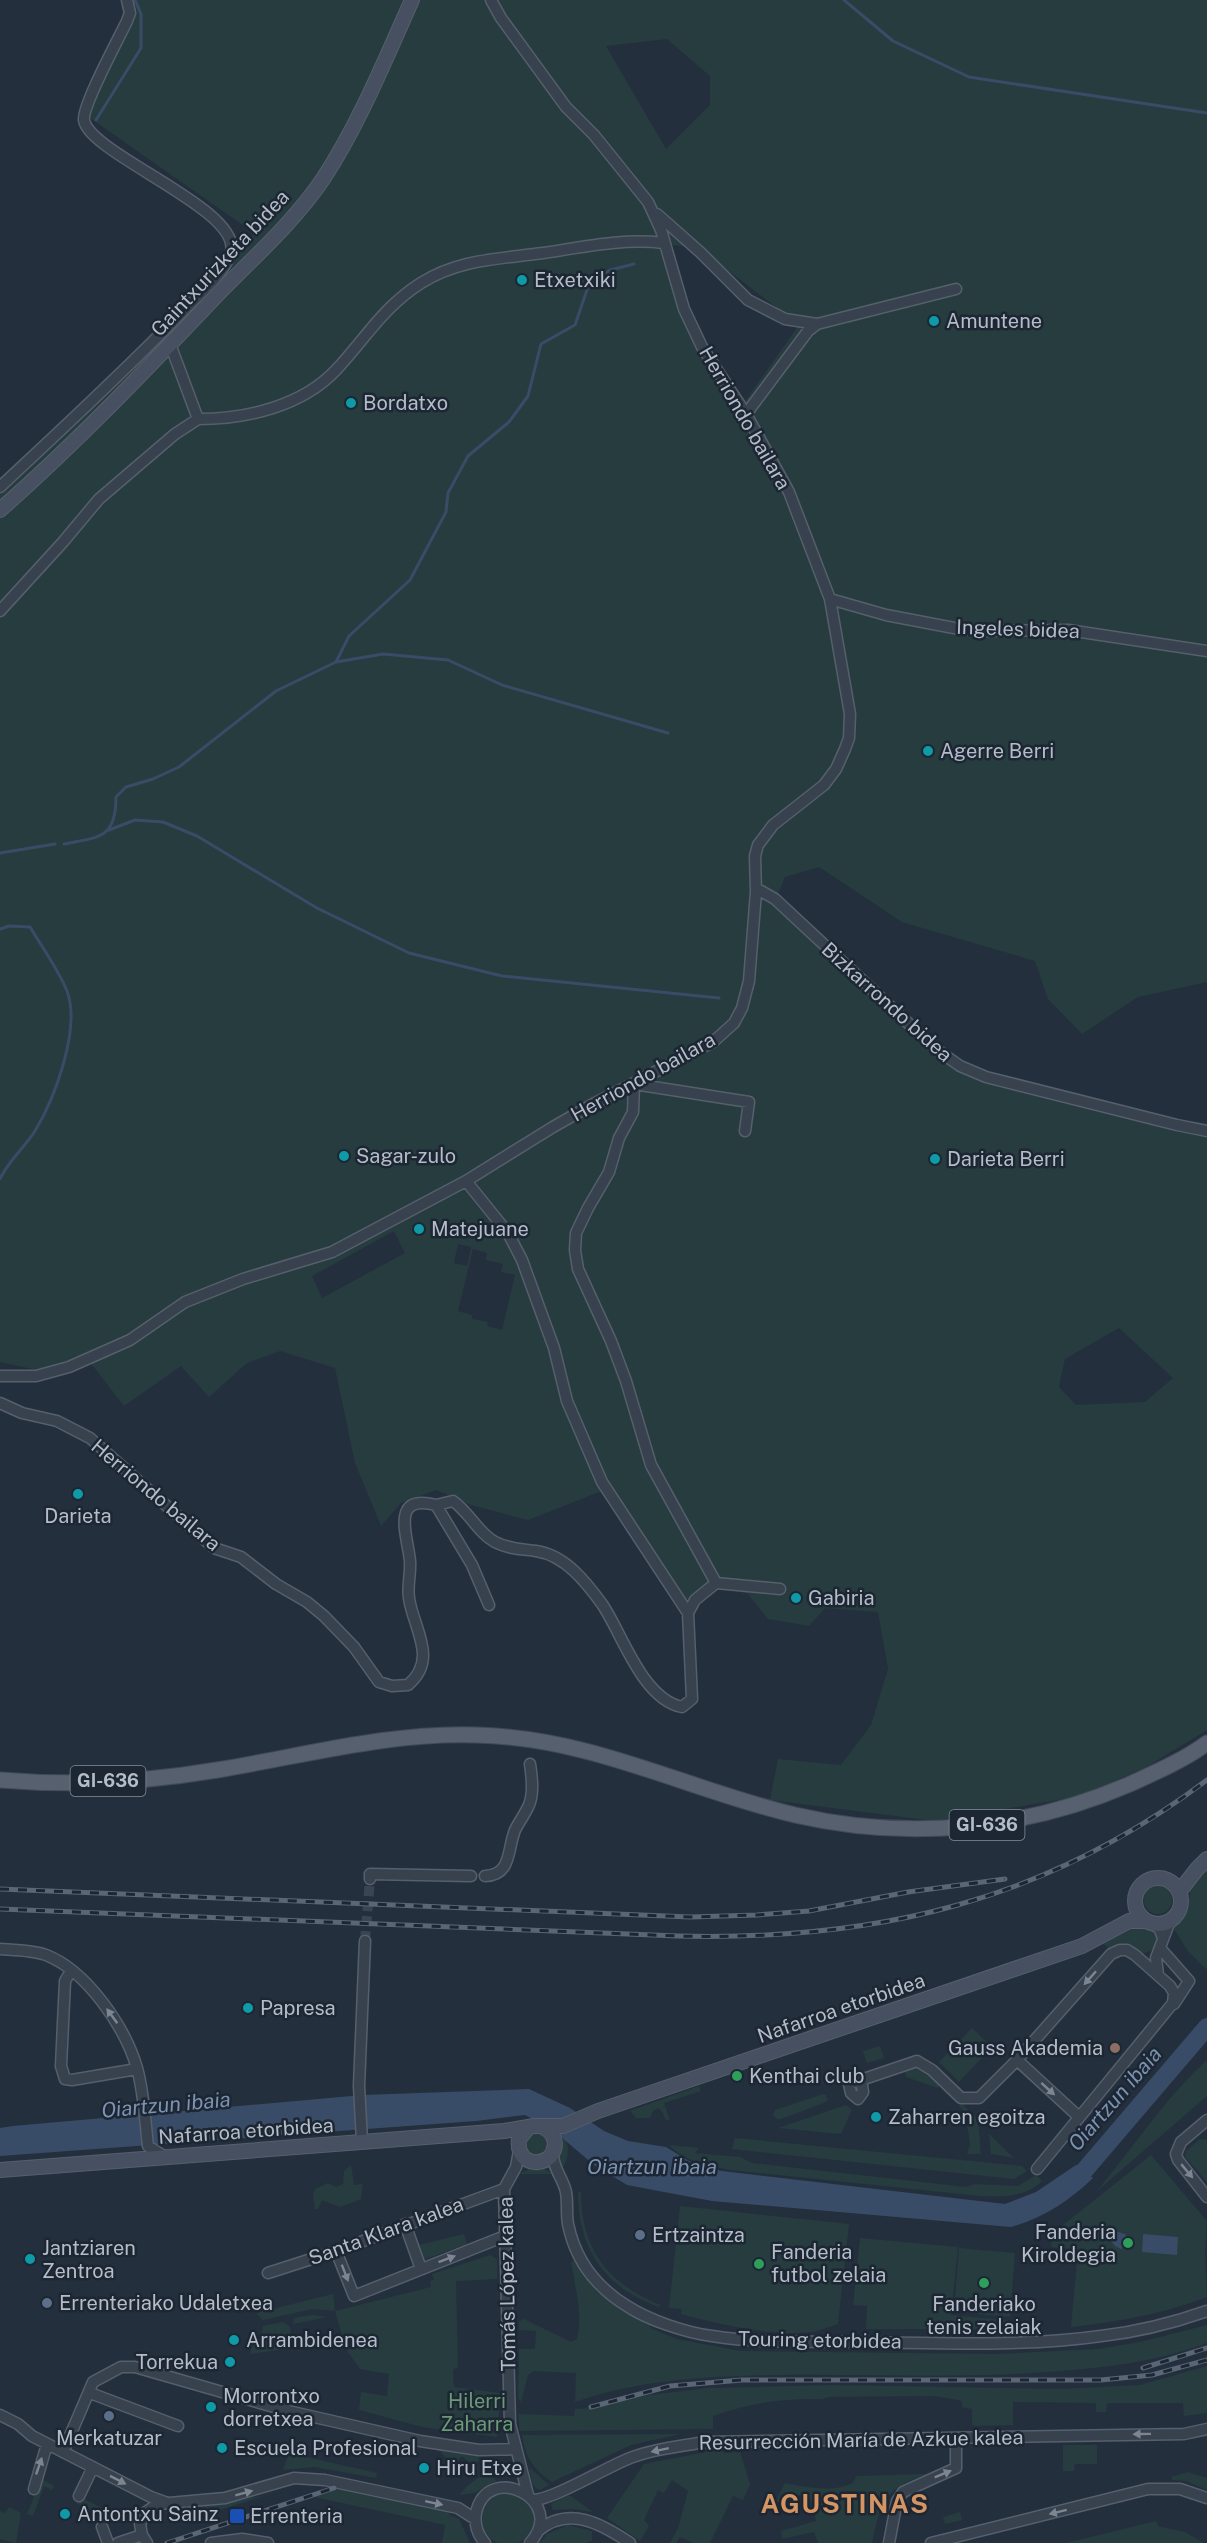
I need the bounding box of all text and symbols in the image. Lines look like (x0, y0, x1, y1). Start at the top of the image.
street label: Gaintxurizketa bidea (146, 185, 294, 341)
place label: Etxetxiki (534, 268, 616, 292)
marker: Etxetxiki (515, 273, 529, 287)
place label: Amuntene (946, 309, 1042, 333)
marker: Amuntene (927, 314, 941, 328)
street label: Herriondo bailara (694, 342, 796, 494)
place label: Bordatxo (363, 391, 448, 415)
marker: Bordatxo (344, 396, 358, 410)
street label: Ingeles bidea (956, 615, 1080, 643)
place label: Agerre Berri (940, 739, 1054, 763)
marker: Agerre Berri (921, 744, 935, 758)
street label: Bizkarrondo bidea (817, 937, 957, 1067)
street label: Herriondo bailara (567, 1027, 719, 1127)
place label: Sagar-zulo (356, 1144, 456, 1168)
place label: Darieta Berri (947, 1147, 1065, 1171)
marker: Sagar-zulo (337, 1149, 351, 1163)
marker: Darieta Berri (928, 1152, 942, 1166)
place label: Matejuane (431, 1217, 529, 1241)
marker: Matejuane (412, 1222, 426, 1236)
street label: Herriondo bailara (86, 1434, 226, 1556)
marker: Darieta (71, 1487, 85, 1501)
place label: Darieta (44, 1504, 112, 1528)
place label: Gabiria (808, 1586, 875, 1610)
marker: Gabiria (789, 1591, 803, 1605)
road number: GI-636 (70, 1766, 146, 1796)
road number: GI-636 (950, 1810, 1024, 1840)
street label: Nafarroa etorbidea (754, 1968, 928, 2048)
one-way arrow (1083, 1971, 1097, 1986)
place label: Papresa (260, 1996, 336, 2020)
marker: Papresa (241, 2001, 255, 2015)
one-way arrow (107, 2009, 119, 2024)
place label: Gauss Akademia (948, 2036, 1103, 2060)
water label: Oiartzun ibaia (1063, 2041, 1167, 2156)
marker: Gauss Akademia (1108, 2041, 1122, 2055)
place label: Kenthai club (749, 2064, 865, 2088)
marker: Kenthai club (730, 2069, 744, 2083)
one-way arrow (1041, 2081, 1055, 2095)
water label: Oiartzun ibaia (100, 2086, 232, 2123)
place label: Zaharren egoitza (888, 2105, 1046, 2129)
marker: Zaharren egoitza (869, 2110, 883, 2124)
street label: Nafarroa etorbidea (158, 2113, 334, 2149)
water label: Oiartzun ibaia (587, 2154, 717, 2179)
one-way arrow (1180, 2163, 1193, 2178)
street label: Santa Klara kalea (305, 2192, 467, 2270)
street label: Tomás López kalea (493, 2196, 521, 2372)
place label: Fanderia Kiroldegia (1021, 2220, 1116, 2267)
place label: Ertzaintza (652, 2223, 745, 2247)
marker: Ertzaintza (633, 2228, 647, 2242)
place label: Jantziaren Zentroa (42, 2236, 136, 2283)
marker: Fanderia Kiroldegia (1121, 2236, 1135, 2250)
place label: Fanderia futbol zelaia (771, 2240, 886, 2287)
marker: Jantziaren Zentroa (23, 2252, 37, 2266)
one-way arrow (438, 2254, 456, 2263)
marker: Fanderia futbol zelaia (752, 2257, 766, 2271)
one-way arrow (341, 2264, 350, 2282)
marker: Fanderiako tenis zelaiak (977, 2276, 991, 2290)
place label: Errenteriako Udaletxea (59, 2291, 273, 2315)
place label: Fanderiako tenis zelaiak (926, 2292, 1042, 2339)
marker: Errenteriako Udaletxea (40, 2296, 54, 2310)
street label: Touring etorbidea (738, 2327, 902, 2353)
place label: Arrambidenea (246, 2328, 378, 2352)
marker: Arrambidenea (227, 2333, 241, 2347)
place label: Torrekua (136, 2350, 218, 2374)
marker: Torrekua (223, 2355, 237, 2369)
place label: Morrontxo dorretxea (223, 2384, 320, 2431)
park label: Hilerri Zaharra (441, 2389, 513, 2436)
marker: Morrontxo dorretxea (204, 2400, 218, 2414)
marker: Merkatuzar (102, 2409, 116, 2423)
street label: Resurrección María de Azkue kalea (698, 2425, 1024, 2455)
place label: Merkatuzar (56, 2426, 162, 2450)
one-way arrow (1133, 2429, 1152, 2439)
place label: Escuela Profesional (234, 2436, 417, 2460)
marker: Escuela Profesional (215, 2441, 229, 2455)
one-way arrow (650, 2446, 669, 2455)
place label: Hiru Etxe (436, 2456, 523, 2480)
one-way arrow (35, 2457, 45, 2475)
marker: Hiru Etxe (417, 2461, 431, 2475)
one-way arrow (934, 2469, 952, 2478)
one-way arrow (109, 2475, 126, 2485)
one-way arrow (235, 2488, 253, 2498)
district label: AGUSTINAS (761, 2488, 929, 2519)
one-way arrow (425, 2499, 444, 2508)
place label: Antontxu Sainz (77, 2502, 218, 2526)
place label: Errenteria (250, 2504, 343, 2528)
marker: Antontxu Sainz (58, 2507, 72, 2521)
marker: Errenteria (228, 2507, 246, 2525)
one-way arrow (1048, 2507, 1067, 2517)

